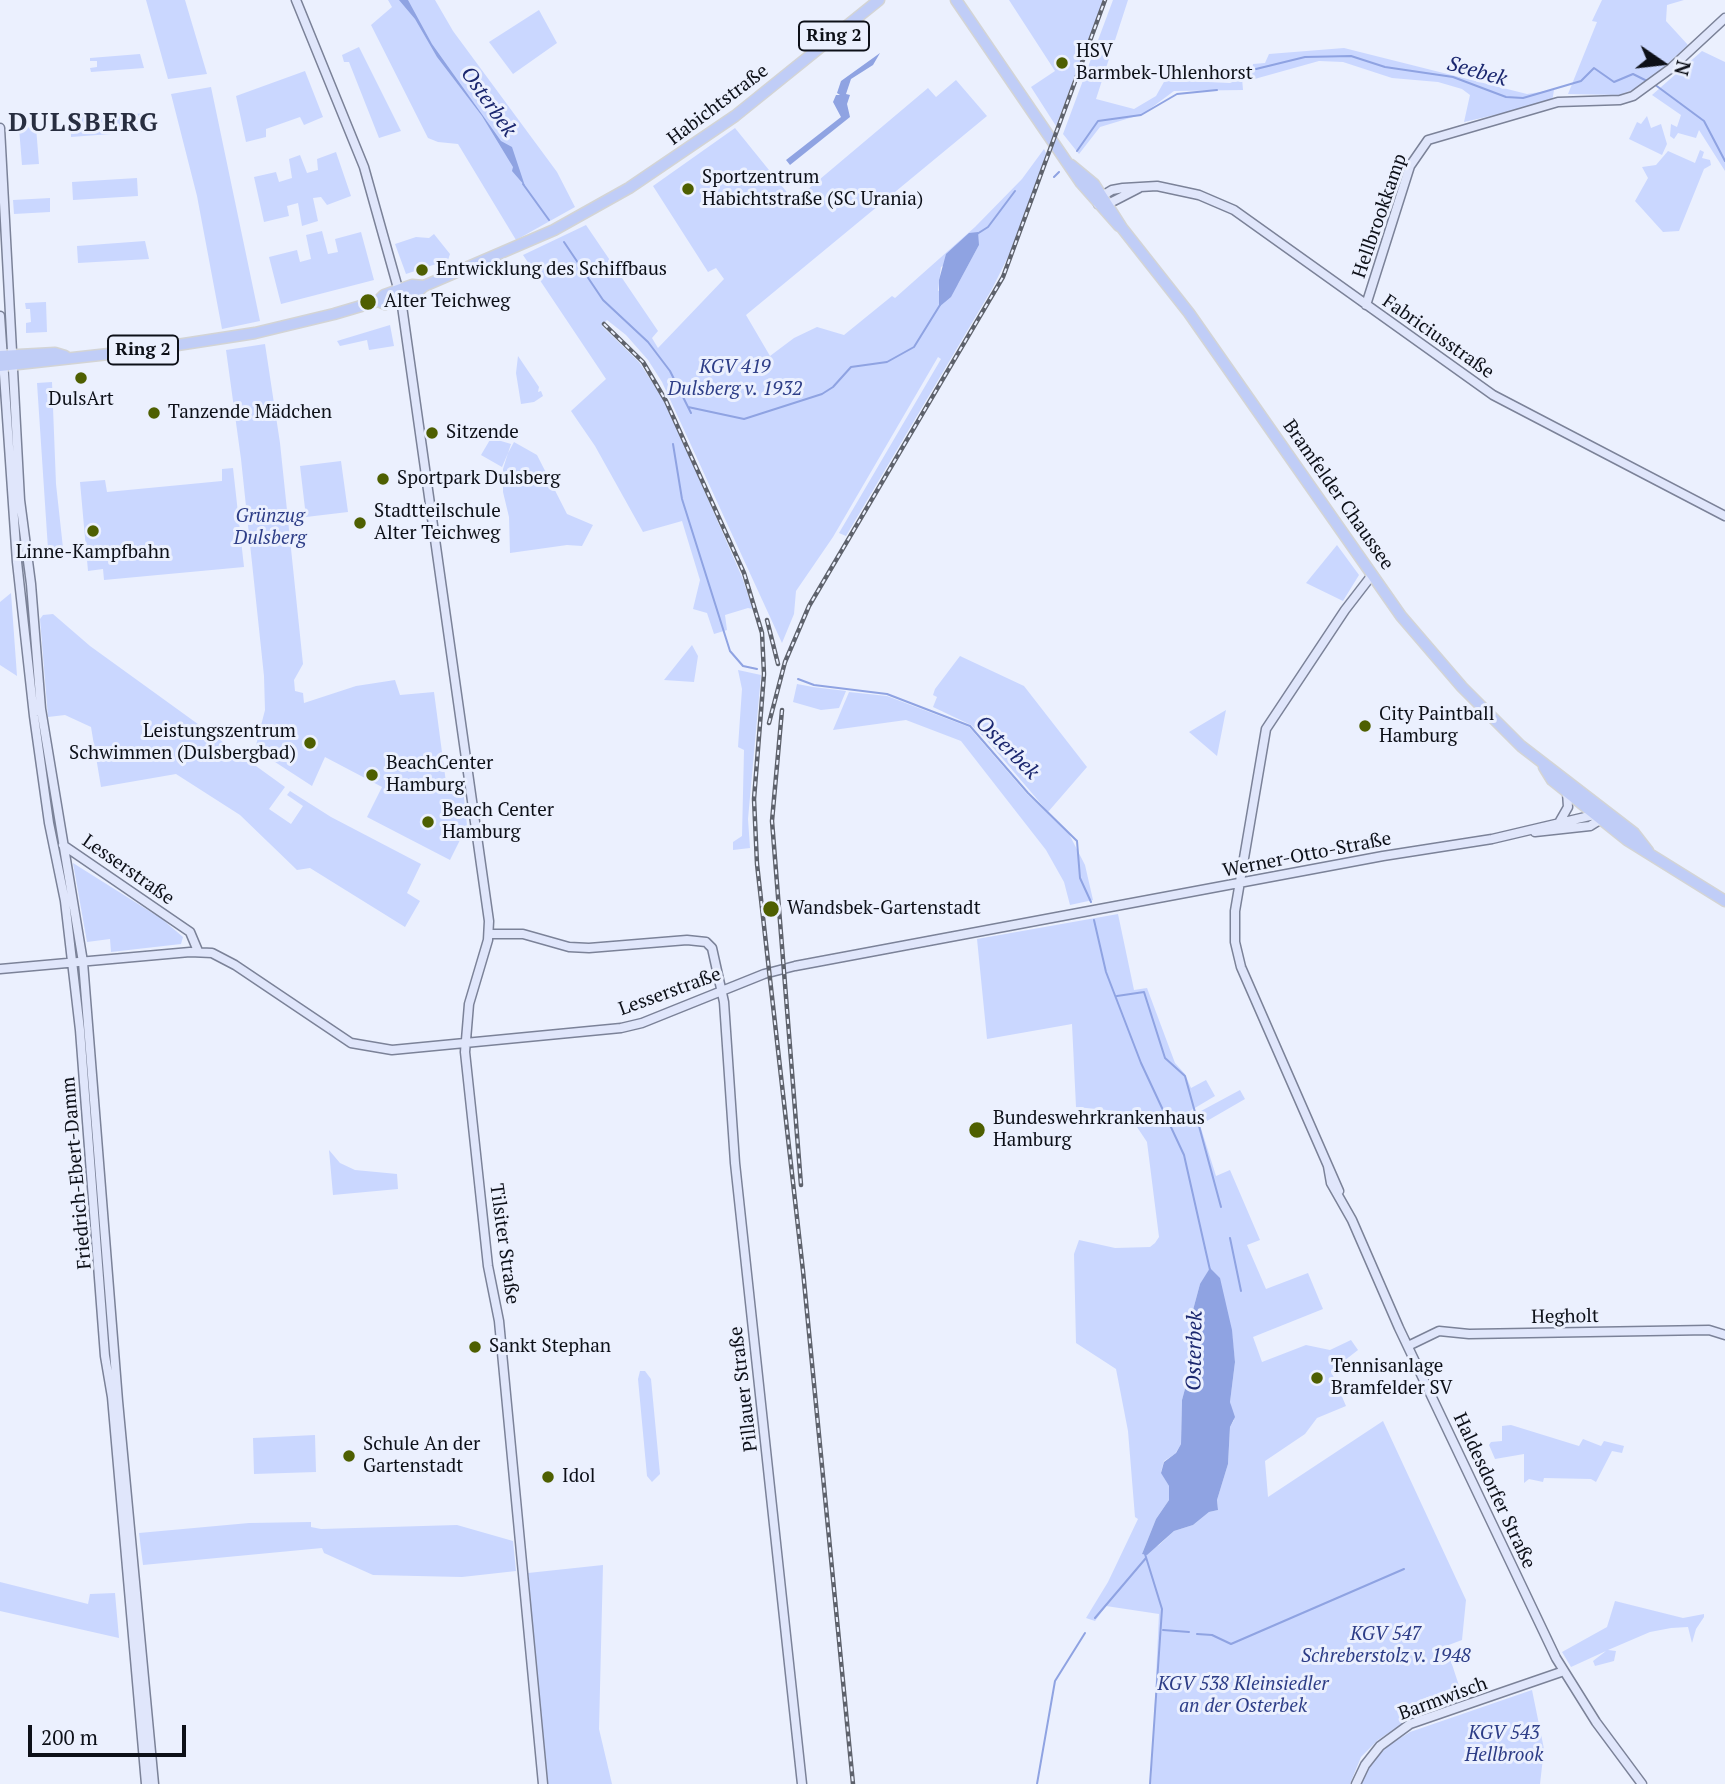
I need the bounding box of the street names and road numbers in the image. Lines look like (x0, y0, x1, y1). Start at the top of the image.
road number: Ring 2 (799, 22, 869, 51)
street label: Habichtstraße (663, 60, 773, 150)
street label: Hellbrookkamp (1348, 151, 1412, 281)
street label: Fabriciusstraße (1378, 290, 1498, 384)
road number: Ring 2 (108, 336, 178, 364)
street label: Bramfelder Chaussee (1278, 416, 1398, 574)
street label: Werner-Otto-Straße (1221, 827, 1393, 883)
street label: Lesserstraße (78, 830, 178, 910)
street label: Lesserstraße (616, 963, 724, 1021)
street label: Friedrich-Ebert-Damm (57, 1076, 97, 1270)
street label: Tilsiter Straße (484, 1182, 524, 1306)
street label: Hegholt (1531, 1305, 1599, 1329)
street label: Pillauer Straße (725, 1325, 763, 1453)
street label: Haldesdorfer Straße (1448, 1409, 1540, 1573)
street label: Barmwisch (1396, 1672, 1490, 1726)

